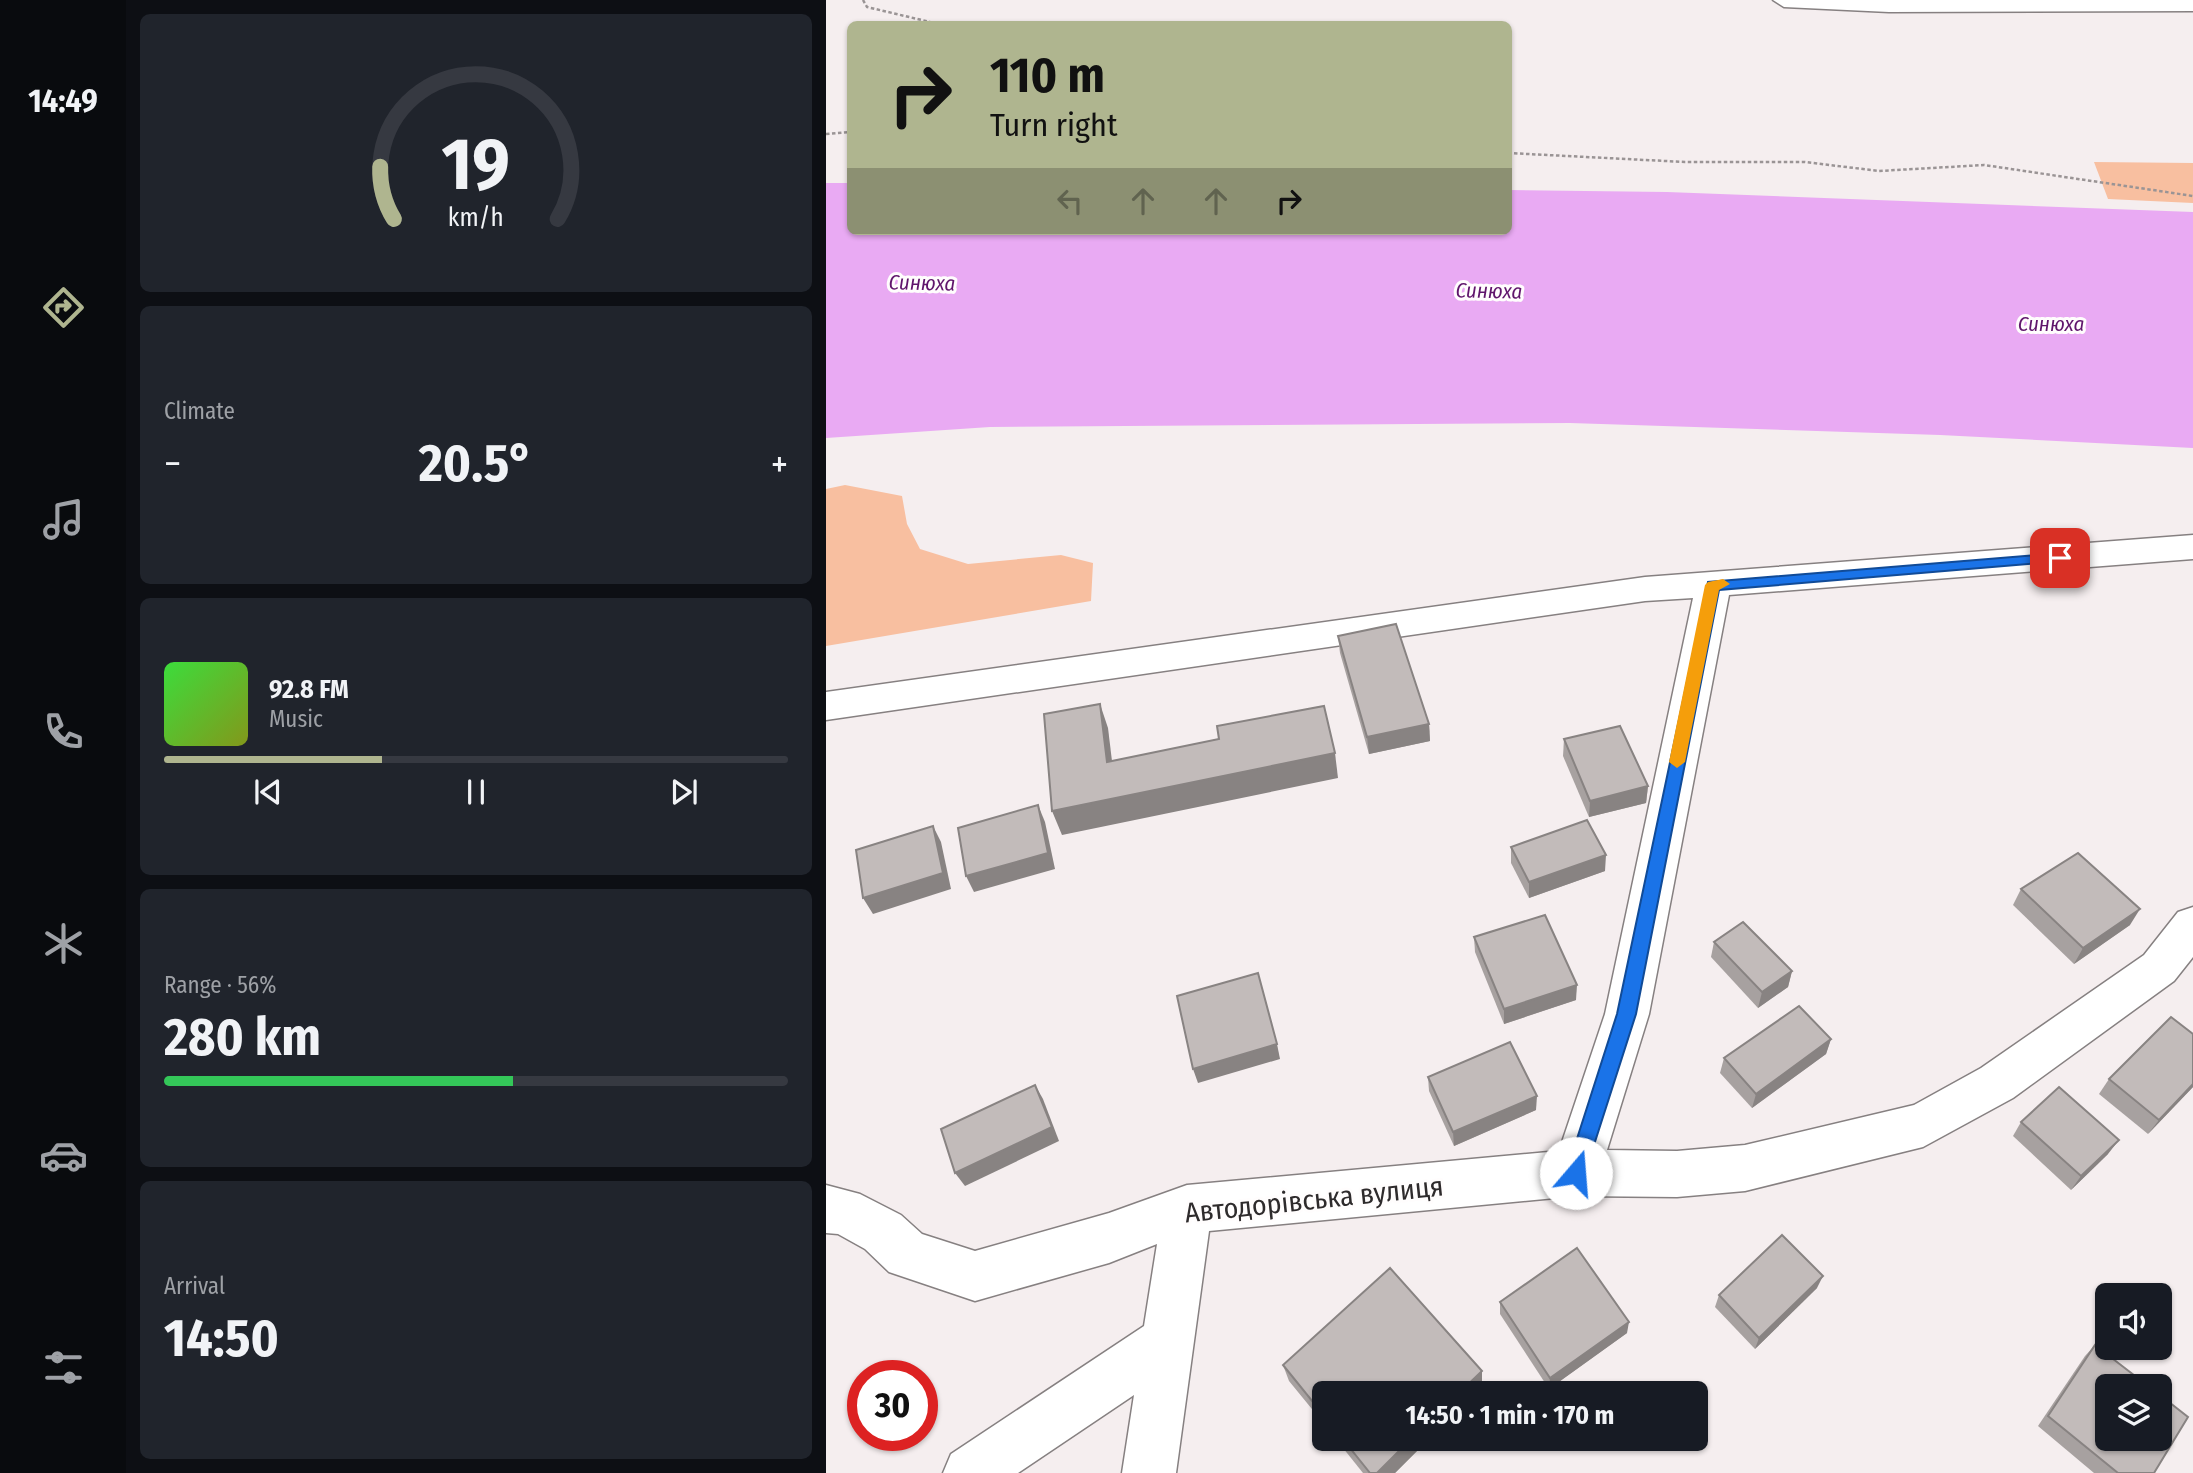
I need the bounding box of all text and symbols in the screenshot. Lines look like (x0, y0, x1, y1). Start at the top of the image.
text: 110 m (990, 46, 1105, 105)
icon: right (875, 49, 966, 140)
text: 14:49 (28, 82, 98, 120)
text: Turn right (990, 106, 1117, 144)
text: 19 (442, 121, 510, 208)
icon: left (1051, 182, 1089, 220)
icon: ahead (1124, 182, 1162, 220)
icon: ahead (1197, 182, 1235, 220)
icon: right (1270, 182, 1308, 220)
text: km/h (448, 203, 504, 233)
water label: Синюха (888, 269, 956, 297)
water label: Синюха (1455, 277, 1523, 305)
icon: directions (39, 283, 88, 332)
water label: Синюха (2018, 311, 2084, 337)
text: Climate (164, 397, 235, 425)
text: 20.5° (419, 432, 533, 495)
text: − (164, 441, 181, 487)
text: + (771, 441, 788, 487)
icon: music (39, 495, 88, 544)
pin (2030, 528, 2090, 588)
icon: arrive (2041, 539, 2079, 577)
text: 92.8 FM (269, 674, 349, 705)
text: Music (269, 705, 323, 733)
icon: phone (39, 707, 88, 756)
icon: previous (249, 773, 287, 811)
icon: pause (457, 773, 495, 811)
icon: next (665, 773, 703, 811)
icon: climate (39, 919, 88, 968)
text: Range · 56% (164, 971, 276, 999)
text: 280 km (164, 1006, 321, 1069)
icon: car (39, 1131, 88, 1180)
position arrow (1539, 1136, 1613, 1210)
street label: Автодорівська вулиця (1183, 1169, 1445, 1229)
text: Arrival (164, 1272, 225, 1300)
map controls (2095, 1283, 2172, 1451)
button: sound (2095, 1283, 2172, 1360)
text: 14:50 (164, 1307, 279, 1370)
icon: filters (39, 1343, 88, 1392)
speed limit sign: 30 (847, 1360, 938, 1451)
button: layers (2095, 1374, 2172, 1451)
text: 14:50 · 1 min · 170 m (1406, 1400, 1614, 1431)

